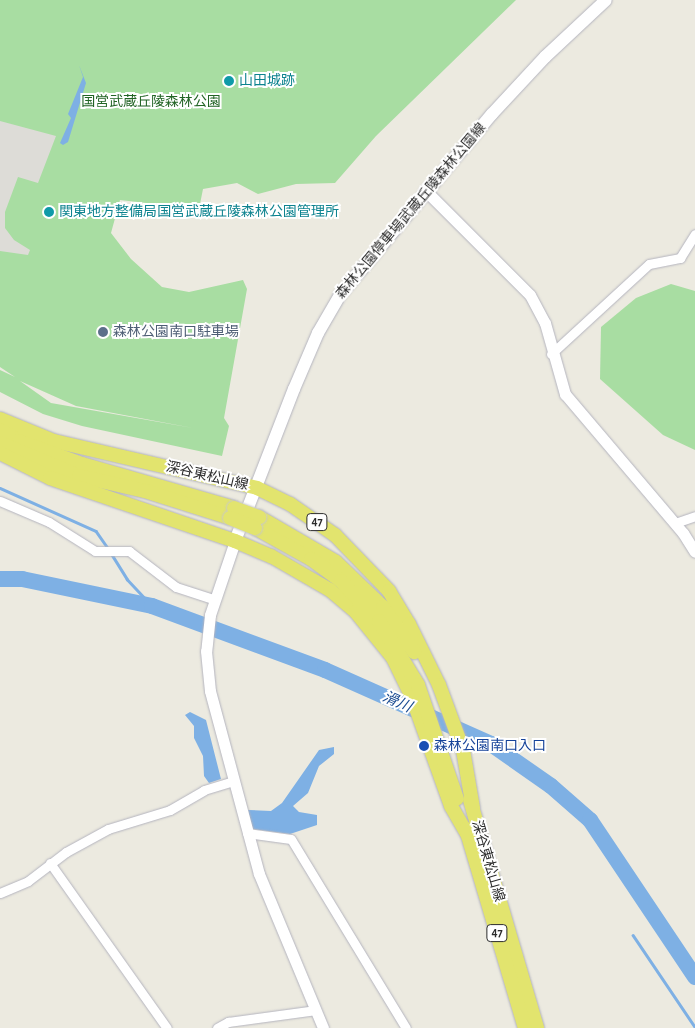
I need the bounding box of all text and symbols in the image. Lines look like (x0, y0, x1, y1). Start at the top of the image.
place label: 山田城跡 (239, 73, 295, 89)
marker: 山田城跡 (223, 75, 235, 87)
park label: 国営武蔵丘陵森林公園 (81, 94, 221, 110)
street label: 森林公園停車場武蔵丘陵森林公園線 (333, 120, 489, 302)
place label: 関東地方整備局国営武蔵丘陵森林公園管理所 (59, 204, 339, 220)
marker: 関東地方整備局国営武蔵丘陵森林公園管理所 (43, 206, 55, 218)
place label: 森林公園南口駐車場 (113, 324, 239, 340)
marker: 森林公園南口駐車場 (97, 326, 109, 338)
street label: 深谷東松山線 (164, 458, 250, 494)
road number: 47 (306, 512, 328, 532)
water label: 滑川 (380, 688, 414, 716)
place label: 森林公園南口入口 (434, 738, 546, 754)
marker: 森林公園南口入口 (418, 740, 430, 752)
street label: 深谷東松山線 (468, 818, 508, 904)
road number: 47 (486, 924, 508, 942)

